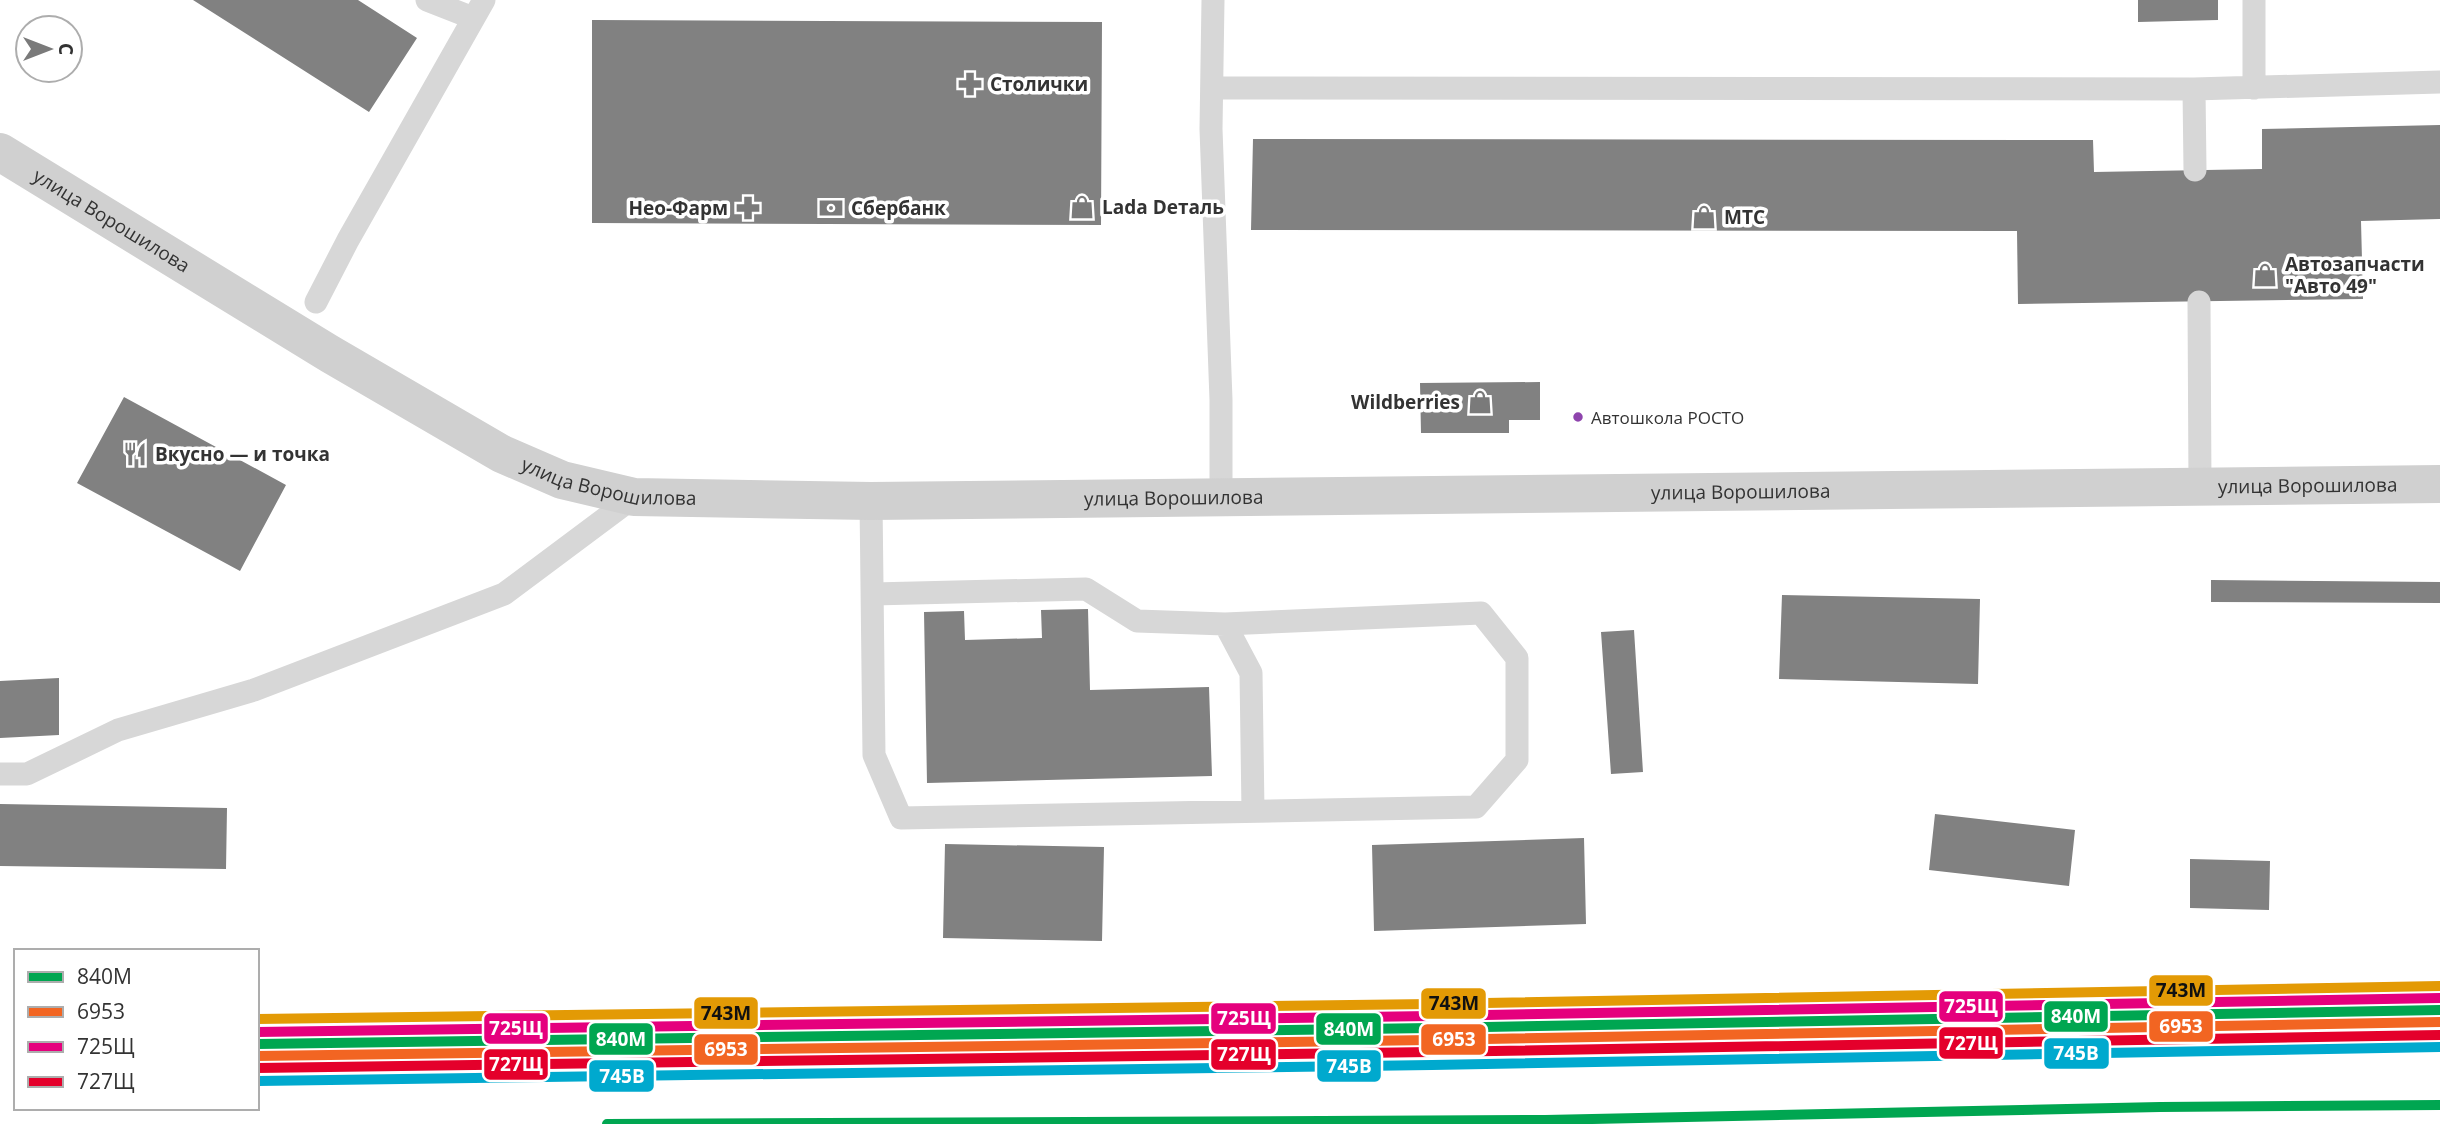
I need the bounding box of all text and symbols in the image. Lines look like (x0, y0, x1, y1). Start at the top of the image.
north arrow (14, 14, 84, 84)
text: С (53, 43, 79, 55)
pharmacy icon: Столички (956, 70, 984, 98)
place label: Столички (990, 71, 1088, 97)
street label: улица Ворошилова (28, 162, 195, 278)
shop icon: Lada Dеталь (1068, 193, 1096, 221)
pharmacy icon: Нео-Фарм (734, 194, 762, 222)
bank icon: Сбербанк (817, 194, 845, 222)
place label: Lada Dеталь (1102, 194, 1224, 220)
place label: Нео-Фарм (628, 195, 728, 221)
place label: Сбербанк (851, 195, 946, 221)
shop icon: МТС (1690, 203, 1718, 231)
place label: МТС (1724, 204, 1765, 230)
place label: Автозапчасти "Авто 49" (2285, 251, 2425, 299)
shop icon: Автозапчасти "Авто 49" (2251, 261, 2279, 289)
shop icon: Wildberries (1466, 388, 1494, 416)
place label: Wildberries (1351, 389, 1460, 415)
place label: Автошкола РОСТО (1591, 406, 1744, 429)
marker: Автошкола РОСТО (1571, 410, 1585, 424)
restaurant icon: Вкусно — и точка (121, 440, 149, 468)
place label: Вкусно — и точка (155, 441, 330, 467)
street label: улица Ворошилова (517, 451, 697, 511)
street label: улица Ворошилова (2218, 471, 2398, 499)
street label: улица Ворошилова (1651, 478, 1831, 506)
street label: улица Ворошилова (1084, 484, 1264, 512)
legend (14, 949, 259, 1110)
text: 840М (77, 962, 132, 990)
line badge: 743М (2148, 974, 2214, 1007)
text: 743М (2156, 977, 2206, 1003)
line badge: 743М (1420, 987, 1487, 1020)
text: 743М (1429, 990, 1479, 1016)
line badge: 725Щ (1938, 990, 2004, 1023)
text: 725Щ (1944, 993, 1998, 1019)
line badge: 743М (693, 996, 759, 1030)
text: 6953 (77, 997, 125, 1025)
text: 743М (701, 1000, 751, 1026)
line badge: 840М (2043, 1000, 2109, 1033)
line badge: 725Щ (1210, 1002, 1277, 1035)
text: 840М (2051, 1003, 2101, 1029)
text: 725Щ (1217, 1005, 1271, 1031)
line badge: 6953 (2148, 1010, 2214, 1043)
line badge: 725Щ (483, 1012, 549, 1045)
line badge: 840М (1315, 1012, 1382, 1046)
text: 6953 (2159, 1013, 2203, 1039)
text: 725Щ (489, 1015, 543, 1041)
text: 840М (1324, 1016, 1374, 1042)
line badge: 840М (588, 1022, 654, 1056)
line badge: 6953 (1420, 1023, 1487, 1056)
text: 840М (596, 1026, 646, 1052)
text: 6953 (1432, 1026, 1476, 1052)
line badge: 727Щ (1938, 1026, 2004, 1060)
text: 727Щ (1944, 1030, 1998, 1056)
text: 725Щ (77, 1032, 135, 1060)
line badge: 6953 (693, 1033, 759, 1066)
text: 6953 (704, 1036, 748, 1062)
line badge: 745В (2043, 1037, 2110, 1070)
line badge: 727Щ (1210, 1038, 1277, 1071)
text: 745В (2053, 1040, 2099, 1066)
text: 727Щ (1217, 1041, 1271, 1067)
line badge: 727Щ (483, 1048, 549, 1081)
line badge: 745В (1316, 1049, 1382, 1083)
text: 727Щ (489, 1051, 543, 1077)
text: 745В (1326, 1053, 1372, 1079)
line badge: 745В (588, 1059, 655, 1093)
text: 745В (599, 1063, 645, 1089)
text: 727Щ (77, 1067, 135, 1095)

